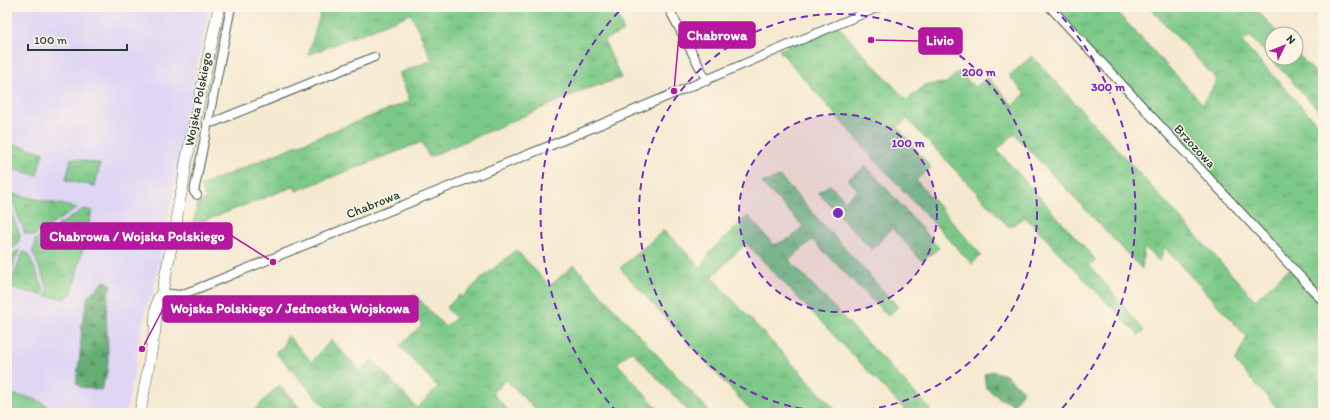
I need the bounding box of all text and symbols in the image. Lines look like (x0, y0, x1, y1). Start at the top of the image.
callout: Chabrowa (679, 22, 755, 48)
scale bar (28, 26, 127, 52)
north arrow (1264, 26, 1304, 66)
text: Chabrowa (687, 27, 748, 44)
callout: Livio (919, 28, 962, 54)
text: Livio (926, 32, 954, 49)
text: N (1284, 32, 1298, 47)
text: 100 m (34, 33, 67, 47)
street label: Wojska Polskiego (182, 50, 215, 147)
text: 200 m (962, 65, 997, 79)
text: 300 m (1091, 80, 1126, 94)
street label: Brzozowa (1171, 121, 1219, 171)
text: 100 m (891, 136, 925, 150)
street label: Chabrowa (344, 186, 402, 221)
centre of rings (831, 206, 845, 220)
callout: Chabrowa / Wojska Polskiego (41, 223, 232, 249)
text: Chabrowa / Wojska Polskiego (49, 228, 225, 245)
callout: Wojska Polskiego / Jednostka Wojskowa (163, 296, 418, 322)
text: Wojska Polskiego / Jednostka Wojskowa (170, 300, 410, 317)

